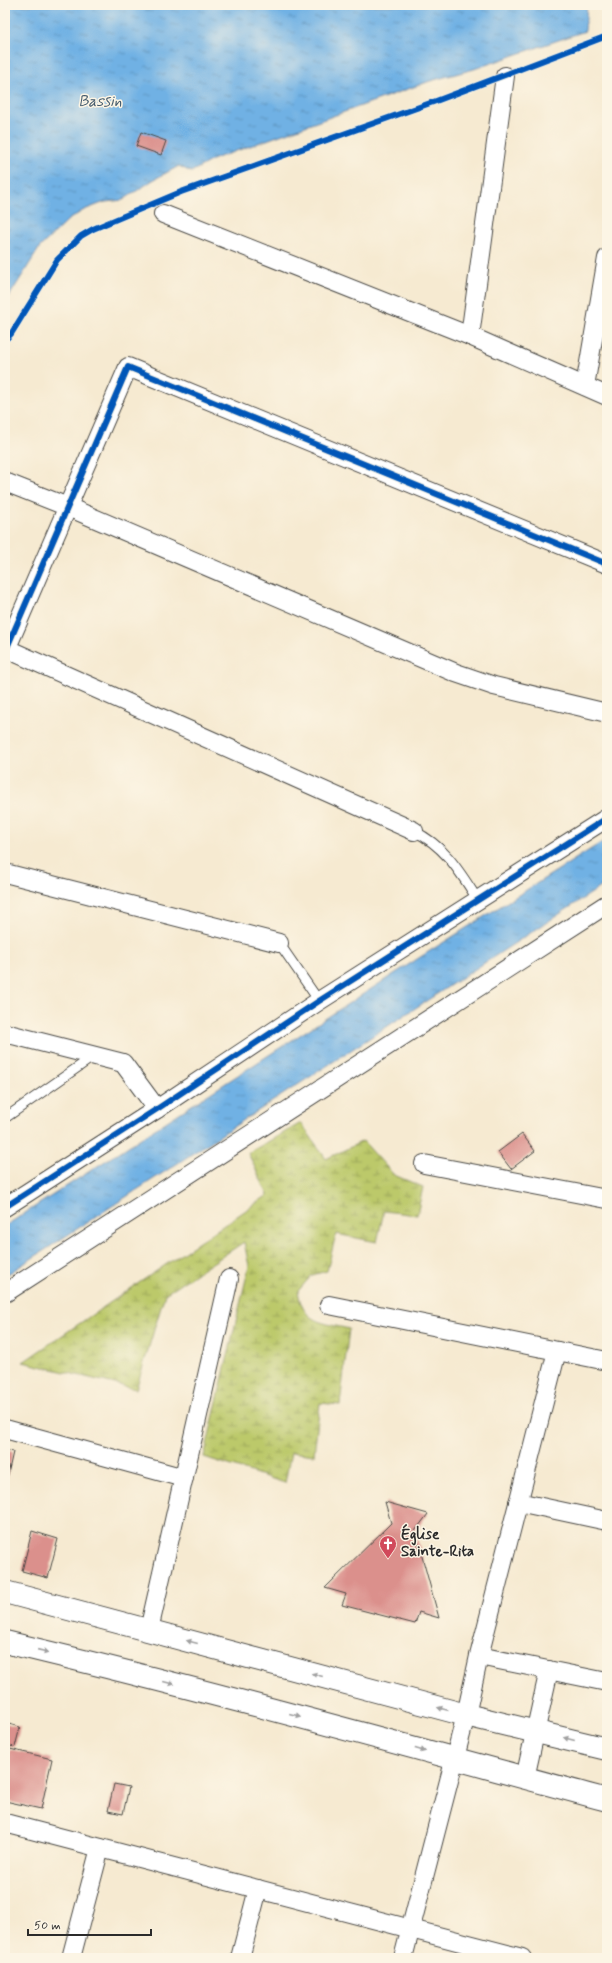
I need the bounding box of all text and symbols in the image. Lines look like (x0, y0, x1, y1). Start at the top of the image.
water label: Bassin (78, 91, 122, 112)
place label: Église Sainte-Rita (401, 1523, 474, 1562)
church icon: Église Sainte-Rita (378, 1534, 398, 1559)
one-way arrow (185, 1639, 197, 1645)
one-way arrow (37, 1649, 49, 1655)
one-way arrow (311, 1672, 323, 1678)
one-way arrow (163, 1680, 175, 1686)
one-way arrow (437, 1705, 449, 1711)
one-way arrow (289, 1712, 301, 1718)
one-way arrow (563, 1736, 575, 1742)
one-way arrow (415, 1747, 427, 1753)
scale bar (28, 1911, 151, 1937)
text: 50 m (34, 1918, 61, 1934)

